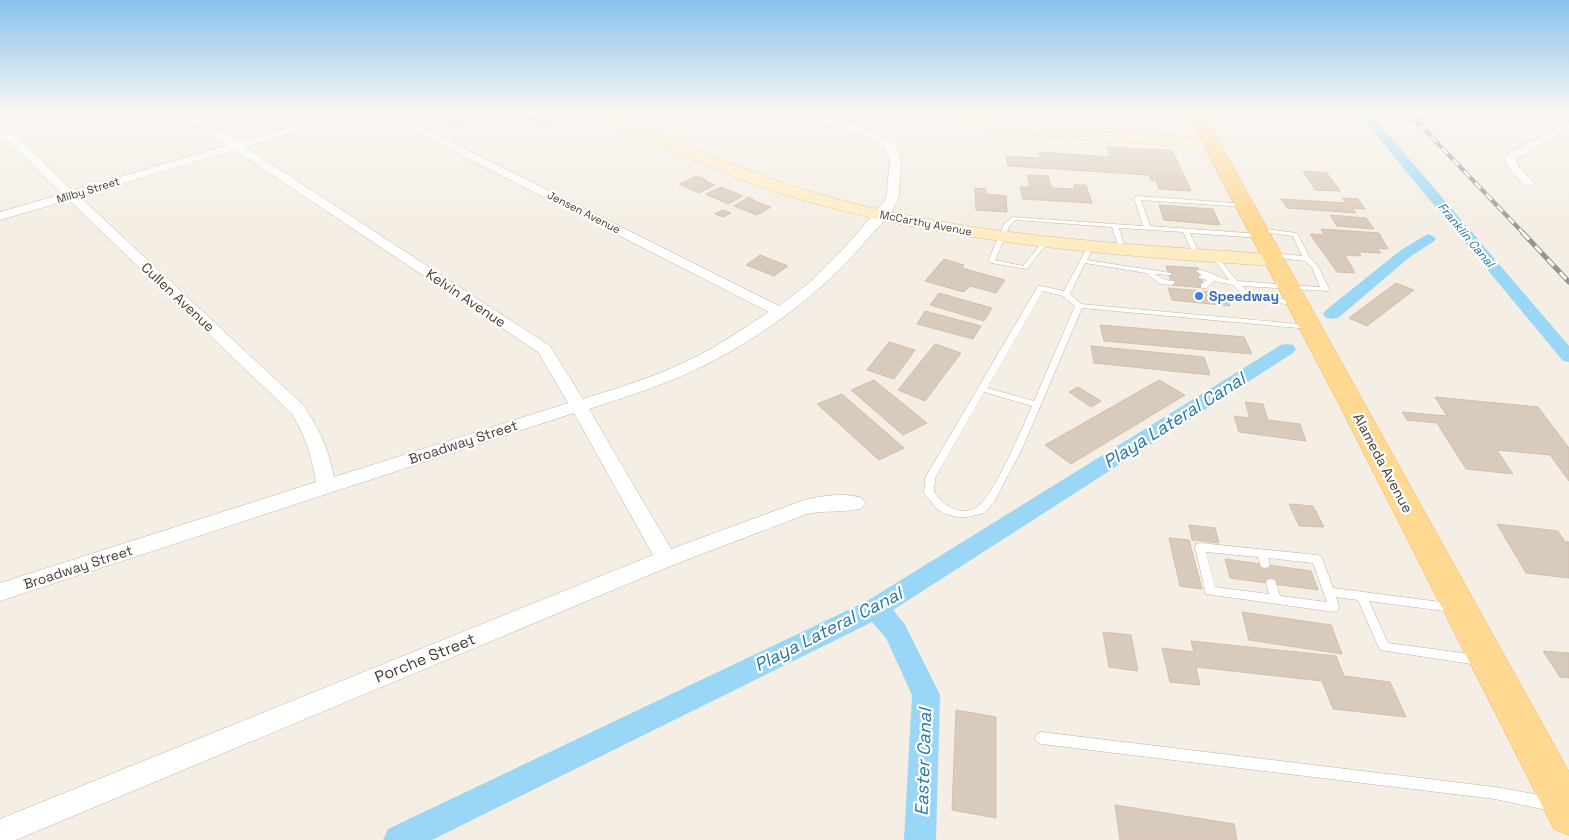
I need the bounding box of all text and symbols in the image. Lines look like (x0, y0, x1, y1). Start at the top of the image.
street label: Milby Street (55, 174, 121, 206)
street label: Jensen Avenue (545, 188, 623, 236)
water label: Franklin Canal (1434, 199, 1499, 272)
street label: McCarthy Avenue (879, 207, 973, 239)
street label: Cullen Avenue (137, 258, 219, 336)
street label: Kelvin Avenue (423, 265, 509, 331)
place label: Speedway (1209, 287, 1279, 305)
marker: Speedway (1193, 290, 1205, 302)
water label: Playa Lateral Canal (1099, 366, 1251, 473)
street label: Alameda Avenue (1349, 410, 1417, 516)
street label: Broadway Street (406, 416, 520, 468)
street label: Broadway Street (21, 541, 135, 593)
water label: Playa Lateral Canal (750, 581, 908, 676)
street label: Porche Street (372, 628, 478, 688)
water label: Easter Canal (910, 705, 936, 816)

